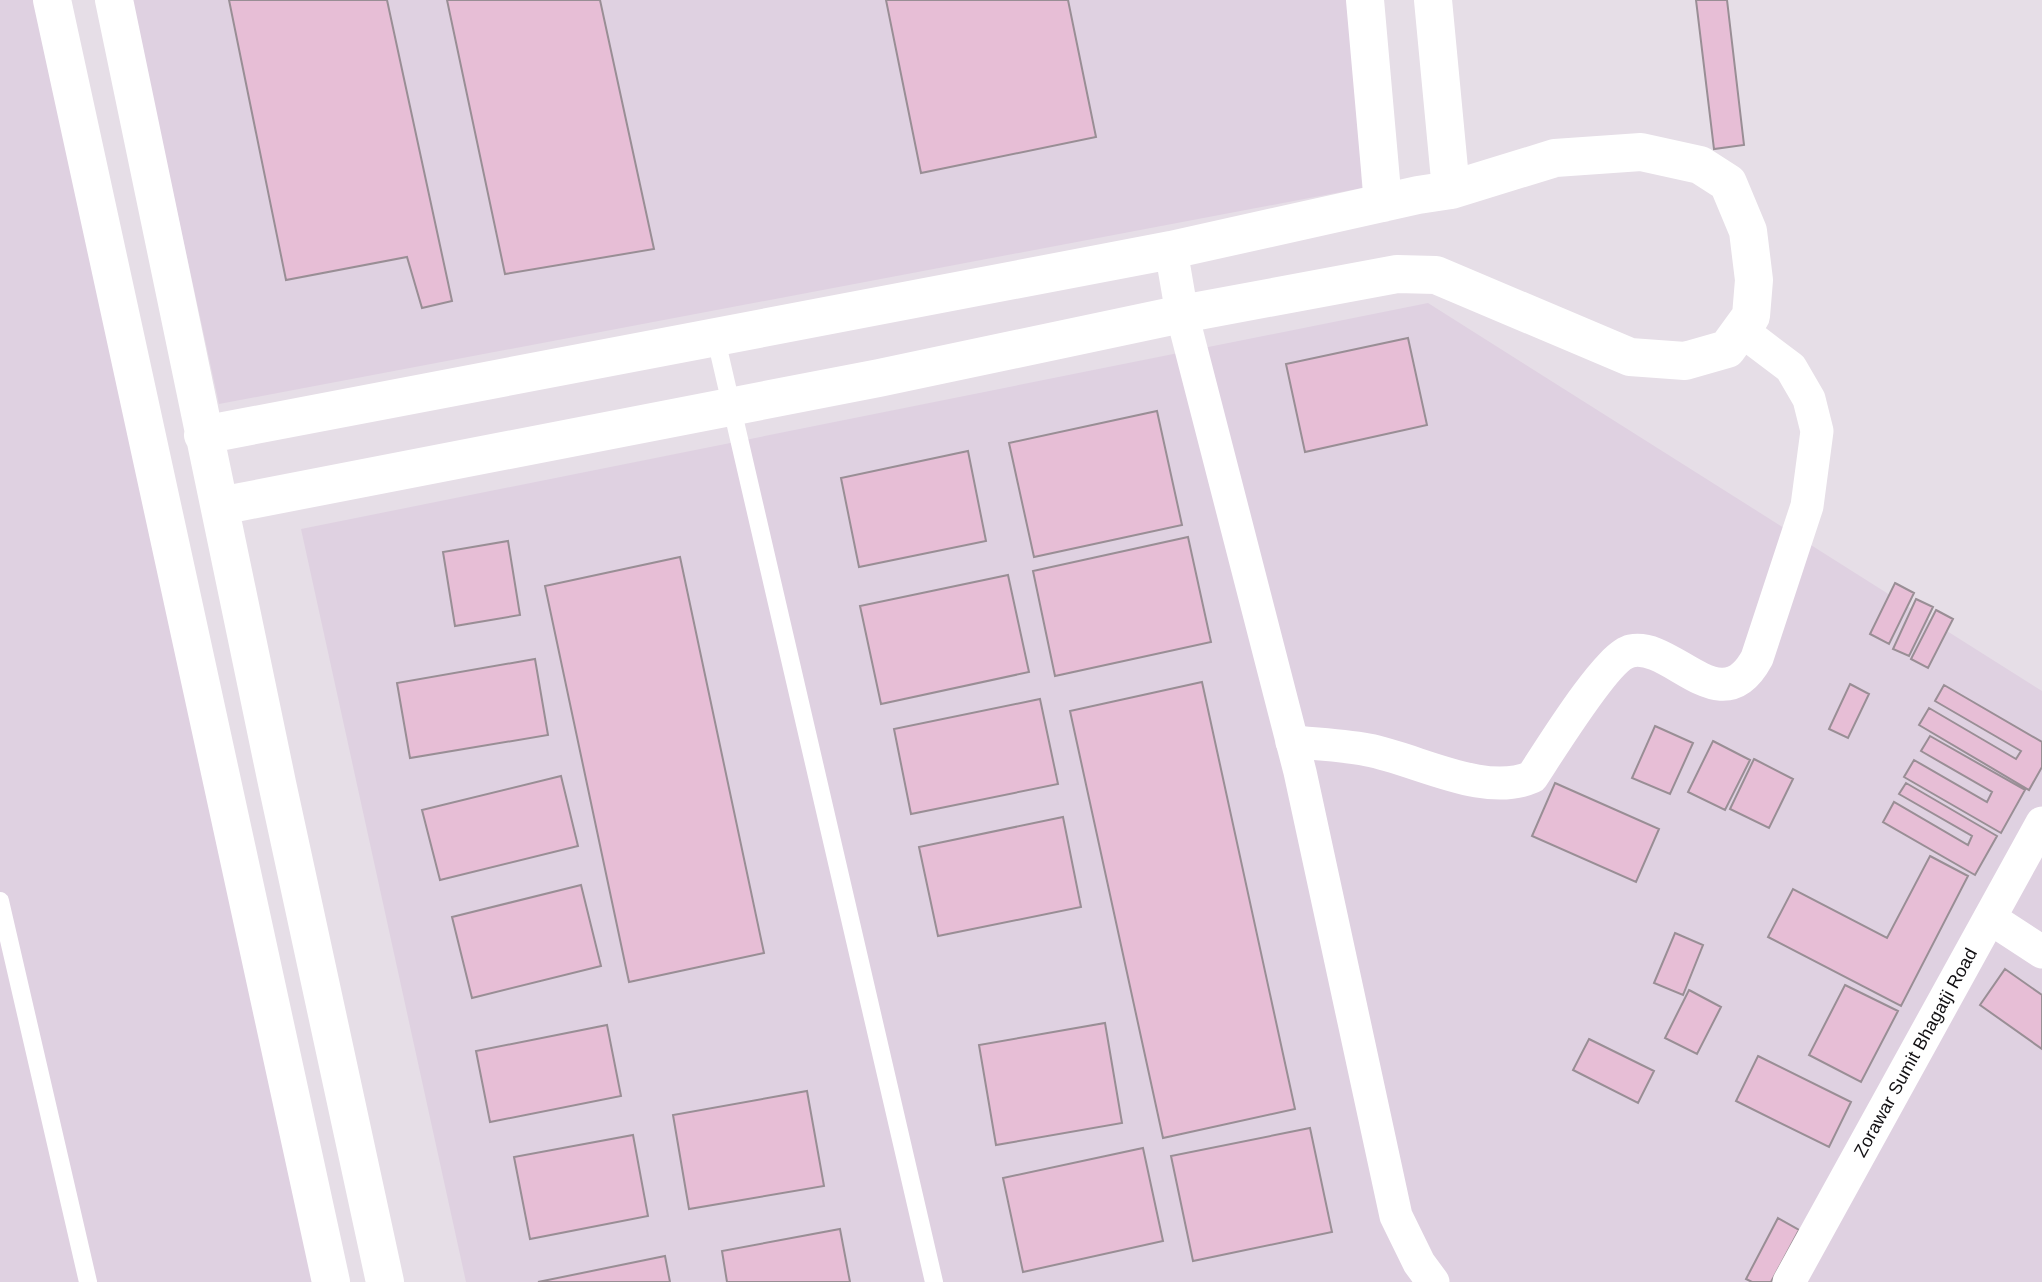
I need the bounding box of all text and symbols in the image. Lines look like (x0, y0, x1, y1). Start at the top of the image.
street label: Zorawar Sumit Bhagatji Road (1850, 945, 1981, 1160)

